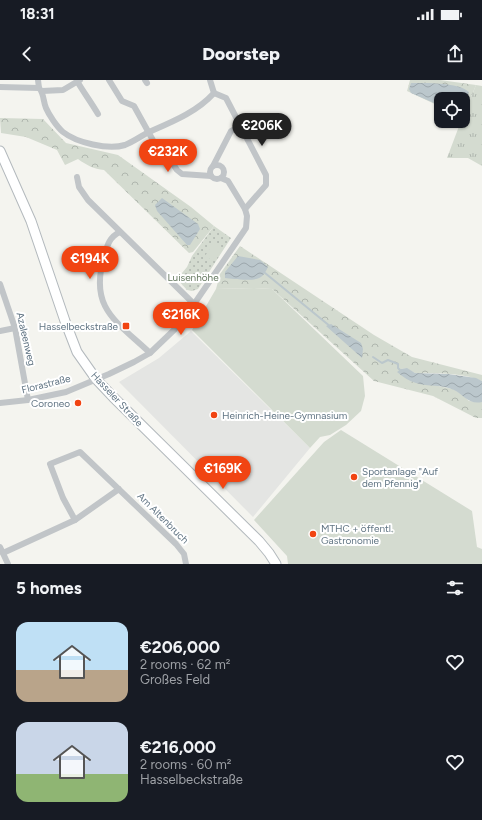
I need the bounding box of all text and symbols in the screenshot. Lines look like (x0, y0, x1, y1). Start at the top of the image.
text: 18:31 (20, 5, 55, 23)
icon: back (16, 43, 38, 65)
text: Doorstep (202, 43, 280, 65)
icon: share (444, 43, 466, 65)
map controls (434, 92, 470, 128)
button: locate (434, 92, 470, 128)
pin: €206K (234, 113, 290, 147)
text: €206K (241, 118, 283, 133)
pin: €232K (140, 139, 196, 173)
text: €232K (148, 144, 188, 159)
pin: €194K (62, 246, 118, 280)
text: €194K (71, 251, 109, 266)
park label: Luisenhöhe (167, 271, 219, 284)
pin: €216K (153, 302, 209, 336)
text: €216K (162, 307, 200, 322)
street label: Azaleenweg (14, 311, 38, 367)
place label: Hasselbeckstraße (39, 320, 119, 333)
marker: Hasselbeckstraße (121, 321, 131, 331)
street label: Hasseler Straße (88, 369, 146, 430)
street label: Florastraße (20, 372, 72, 396)
place label: Coroneo (31, 397, 70, 410)
marker: Coroneo (73, 398, 83, 408)
place label: Heinrich-Heine-Gymnasium (222, 409, 347, 422)
marker: Heinrich-Heine-Gymnasium (209, 410, 219, 420)
pin: €169K (195, 456, 251, 490)
text: €169K (204, 461, 242, 476)
place label: Sportanlage "Auf dem Pfennig" (362, 465, 438, 490)
marker: Sportanlage "Auf dem Pfennig" (349, 472, 359, 482)
street label: Am Altenbruch (135, 490, 192, 547)
place label: MTHC + öffentl. Gastronomie (321, 522, 393, 547)
marker: MTHC + öffentl. Gastronomie (308, 529, 318, 539)
icon: filters (444, 577, 466, 599)
text: 5 homes (16, 578, 82, 598)
text: €206,000 (140, 637, 220, 657)
icon: home (48, 638, 96, 686)
icon: heart (444, 651, 466, 673)
text: 2 rooms · 62 m² (140, 657, 230, 672)
text: Großes Feld (140, 672, 210, 687)
text: €216,000 (140, 737, 216, 757)
icon: home (48, 738, 96, 786)
icon: heart (444, 751, 466, 773)
text: 2 rooms · 60 m² (140, 757, 231, 772)
text: Hasselbeckstraße (140, 772, 243, 787)

